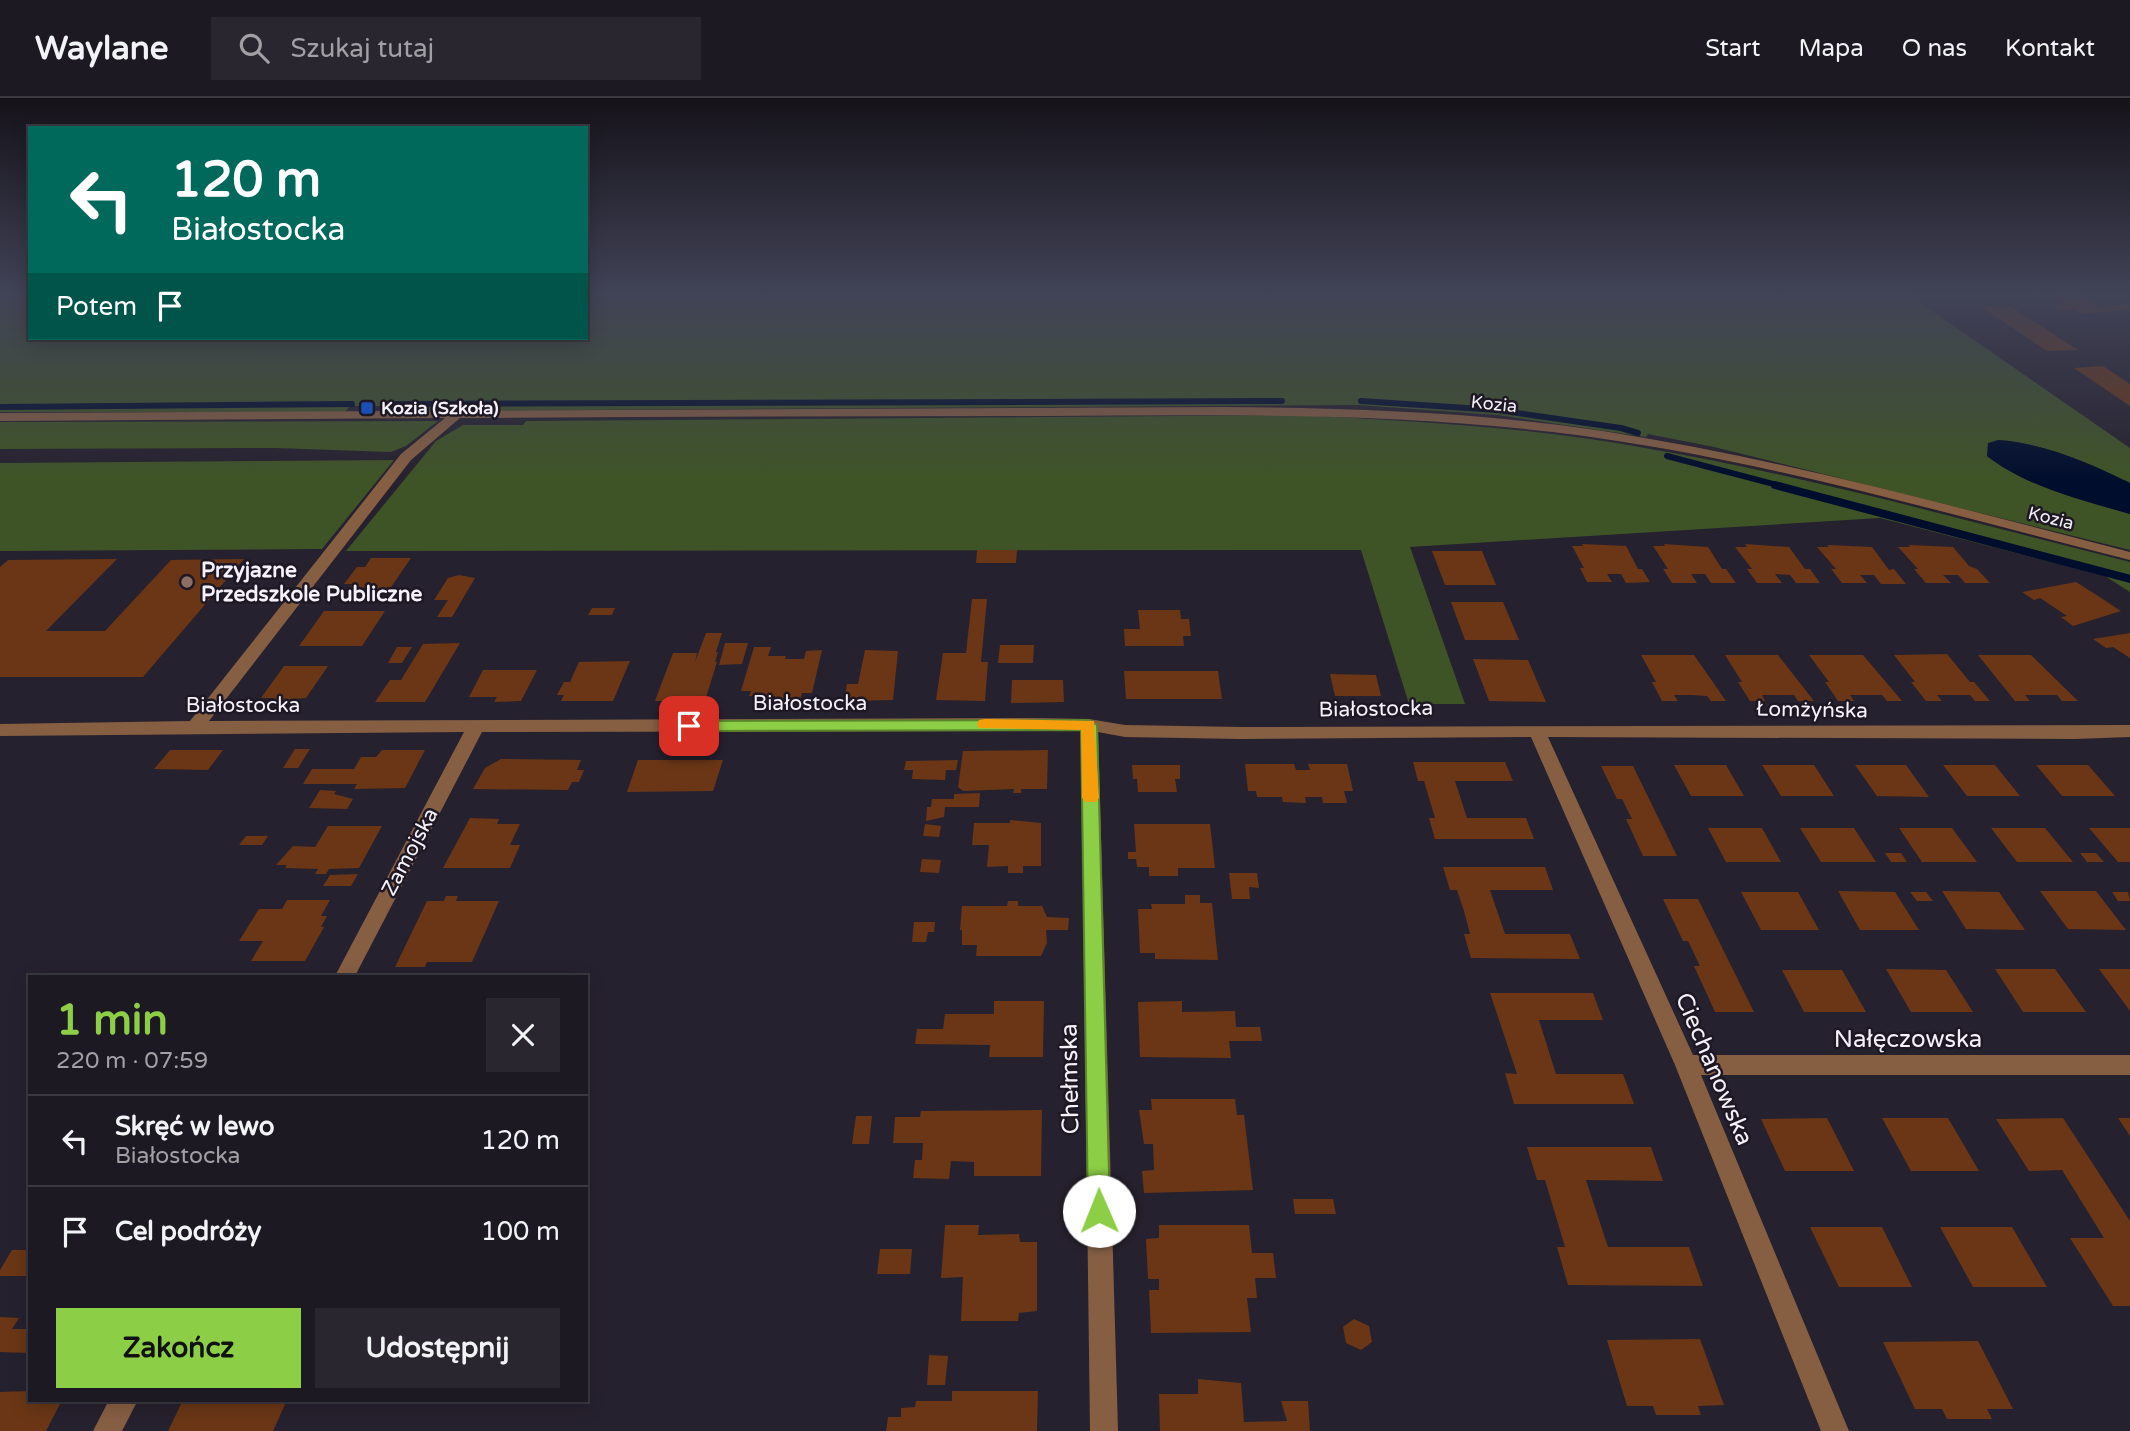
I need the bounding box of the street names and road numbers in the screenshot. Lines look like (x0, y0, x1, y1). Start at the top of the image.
street label: Kozia (1470, 391, 1518, 417)
street label: Kozia (2026, 502, 2076, 534)
street label: Białostocka (753, 691, 867, 716)
street label: Białostocka (186, 693, 300, 718)
street label: Białostocka (1319, 696, 1433, 722)
street label: Łomżyńska (1756, 697, 1868, 723)
street label: Zamojska (376, 804, 444, 900)
street label: Ciechanowska (1669, 988, 1759, 1150)
street label: Chełmska (1055, 1023, 1085, 1135)
street label: Nałęczowska (1834, 1025, 1982, 1054)

